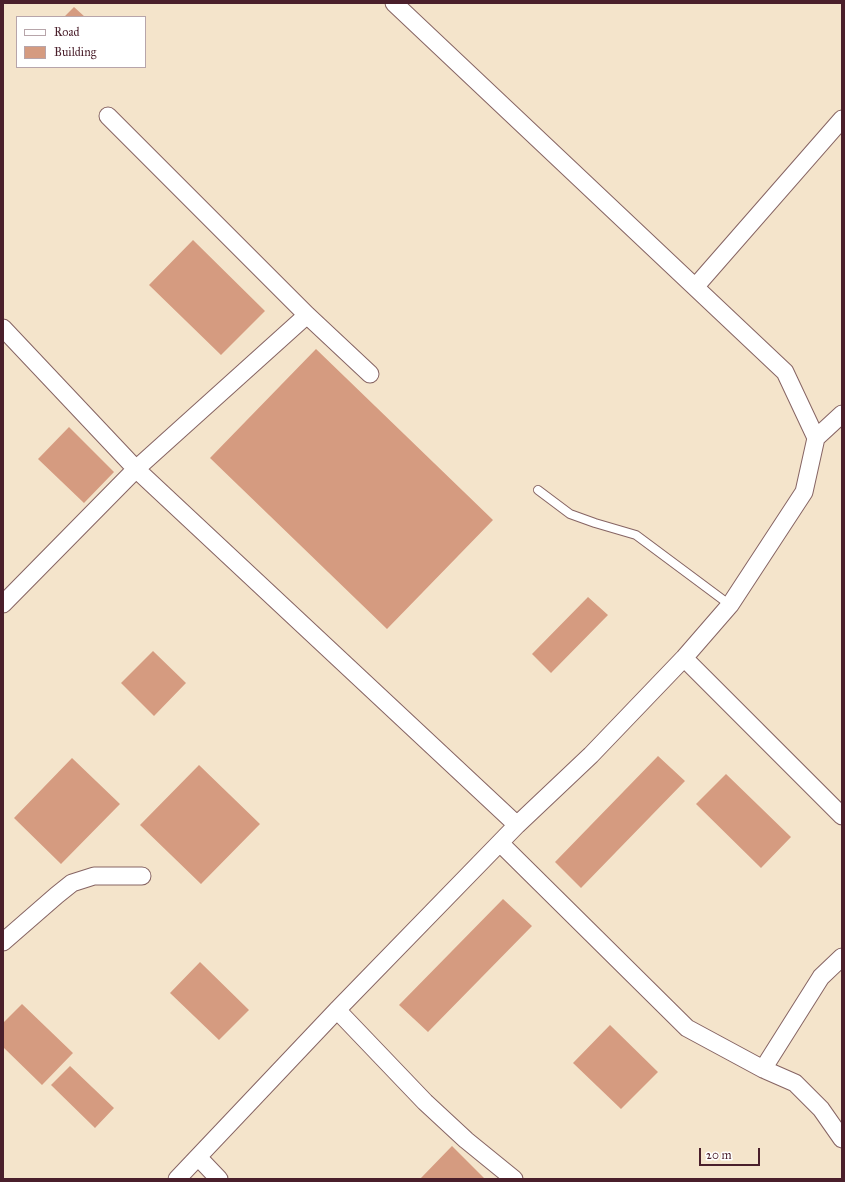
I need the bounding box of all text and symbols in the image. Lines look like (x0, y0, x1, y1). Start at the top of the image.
legend (16, 16, 146, 68)
text: Road (54, 25, 80, 39)
text: Building (54, 45, 96, 59)
scale bar (701, 1140, 762, 1166)
text: 20 m (706, 1148, 732, 1162)

